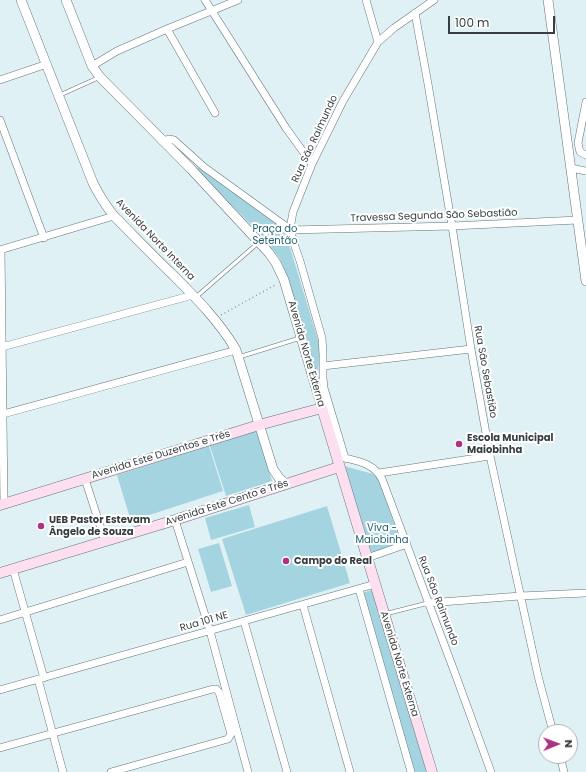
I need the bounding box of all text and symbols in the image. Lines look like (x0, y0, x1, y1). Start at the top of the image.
scale bar (450, 8, 557, 34)
text: 100 m (455, 14, 489, 31)
street label: Rua São Raimundo (289, 93, 341, 185)
street label: Avenida Norte Interna (113, 197, 197, 283)
street label: Travessa Segunda São Sebastião (350, 207, 518, 225)
park label: Praça do Setentão (252, 223, 298, 246)
street label: Avenida Norte Externa (285, 300, 327, 408)
street label: Rua São Sebastião (471, 325, 499, 419)
street label: Avenida Este Duzentos e Três (90, 428, 232, 482)
place label: Escola Municipal Maiobinha (467, 432, 553, 456)
marker: Escola Municipal Maiobinha (454, 439, 464, 449)
street label: Avenida Este Cento e Três (164, 477, 290, 529)
place label: UEB Pastor Estevam Ângelo de Souza (49, 514, 150, 538)
marker: UEB Pastor Estevam Ângelo de Souza (36, 521, 46, 531)
park label: Viva - Maiobinha (355, 522, 409, 546)
street label: Rua São Raimundo (415, 554, 461, 648)
place label: Campo do Real (294, 555, 372, 567)
marker: Campo do Real (281, 556, 291, 566)
street label: Rua 101 NE (179, 609, 229, 635)
street label: Avenida Norte Externa (377, 610, 421, 718)
north arrow (538, 724, 578, 764)
text: N (561, 740, 577, 748)

